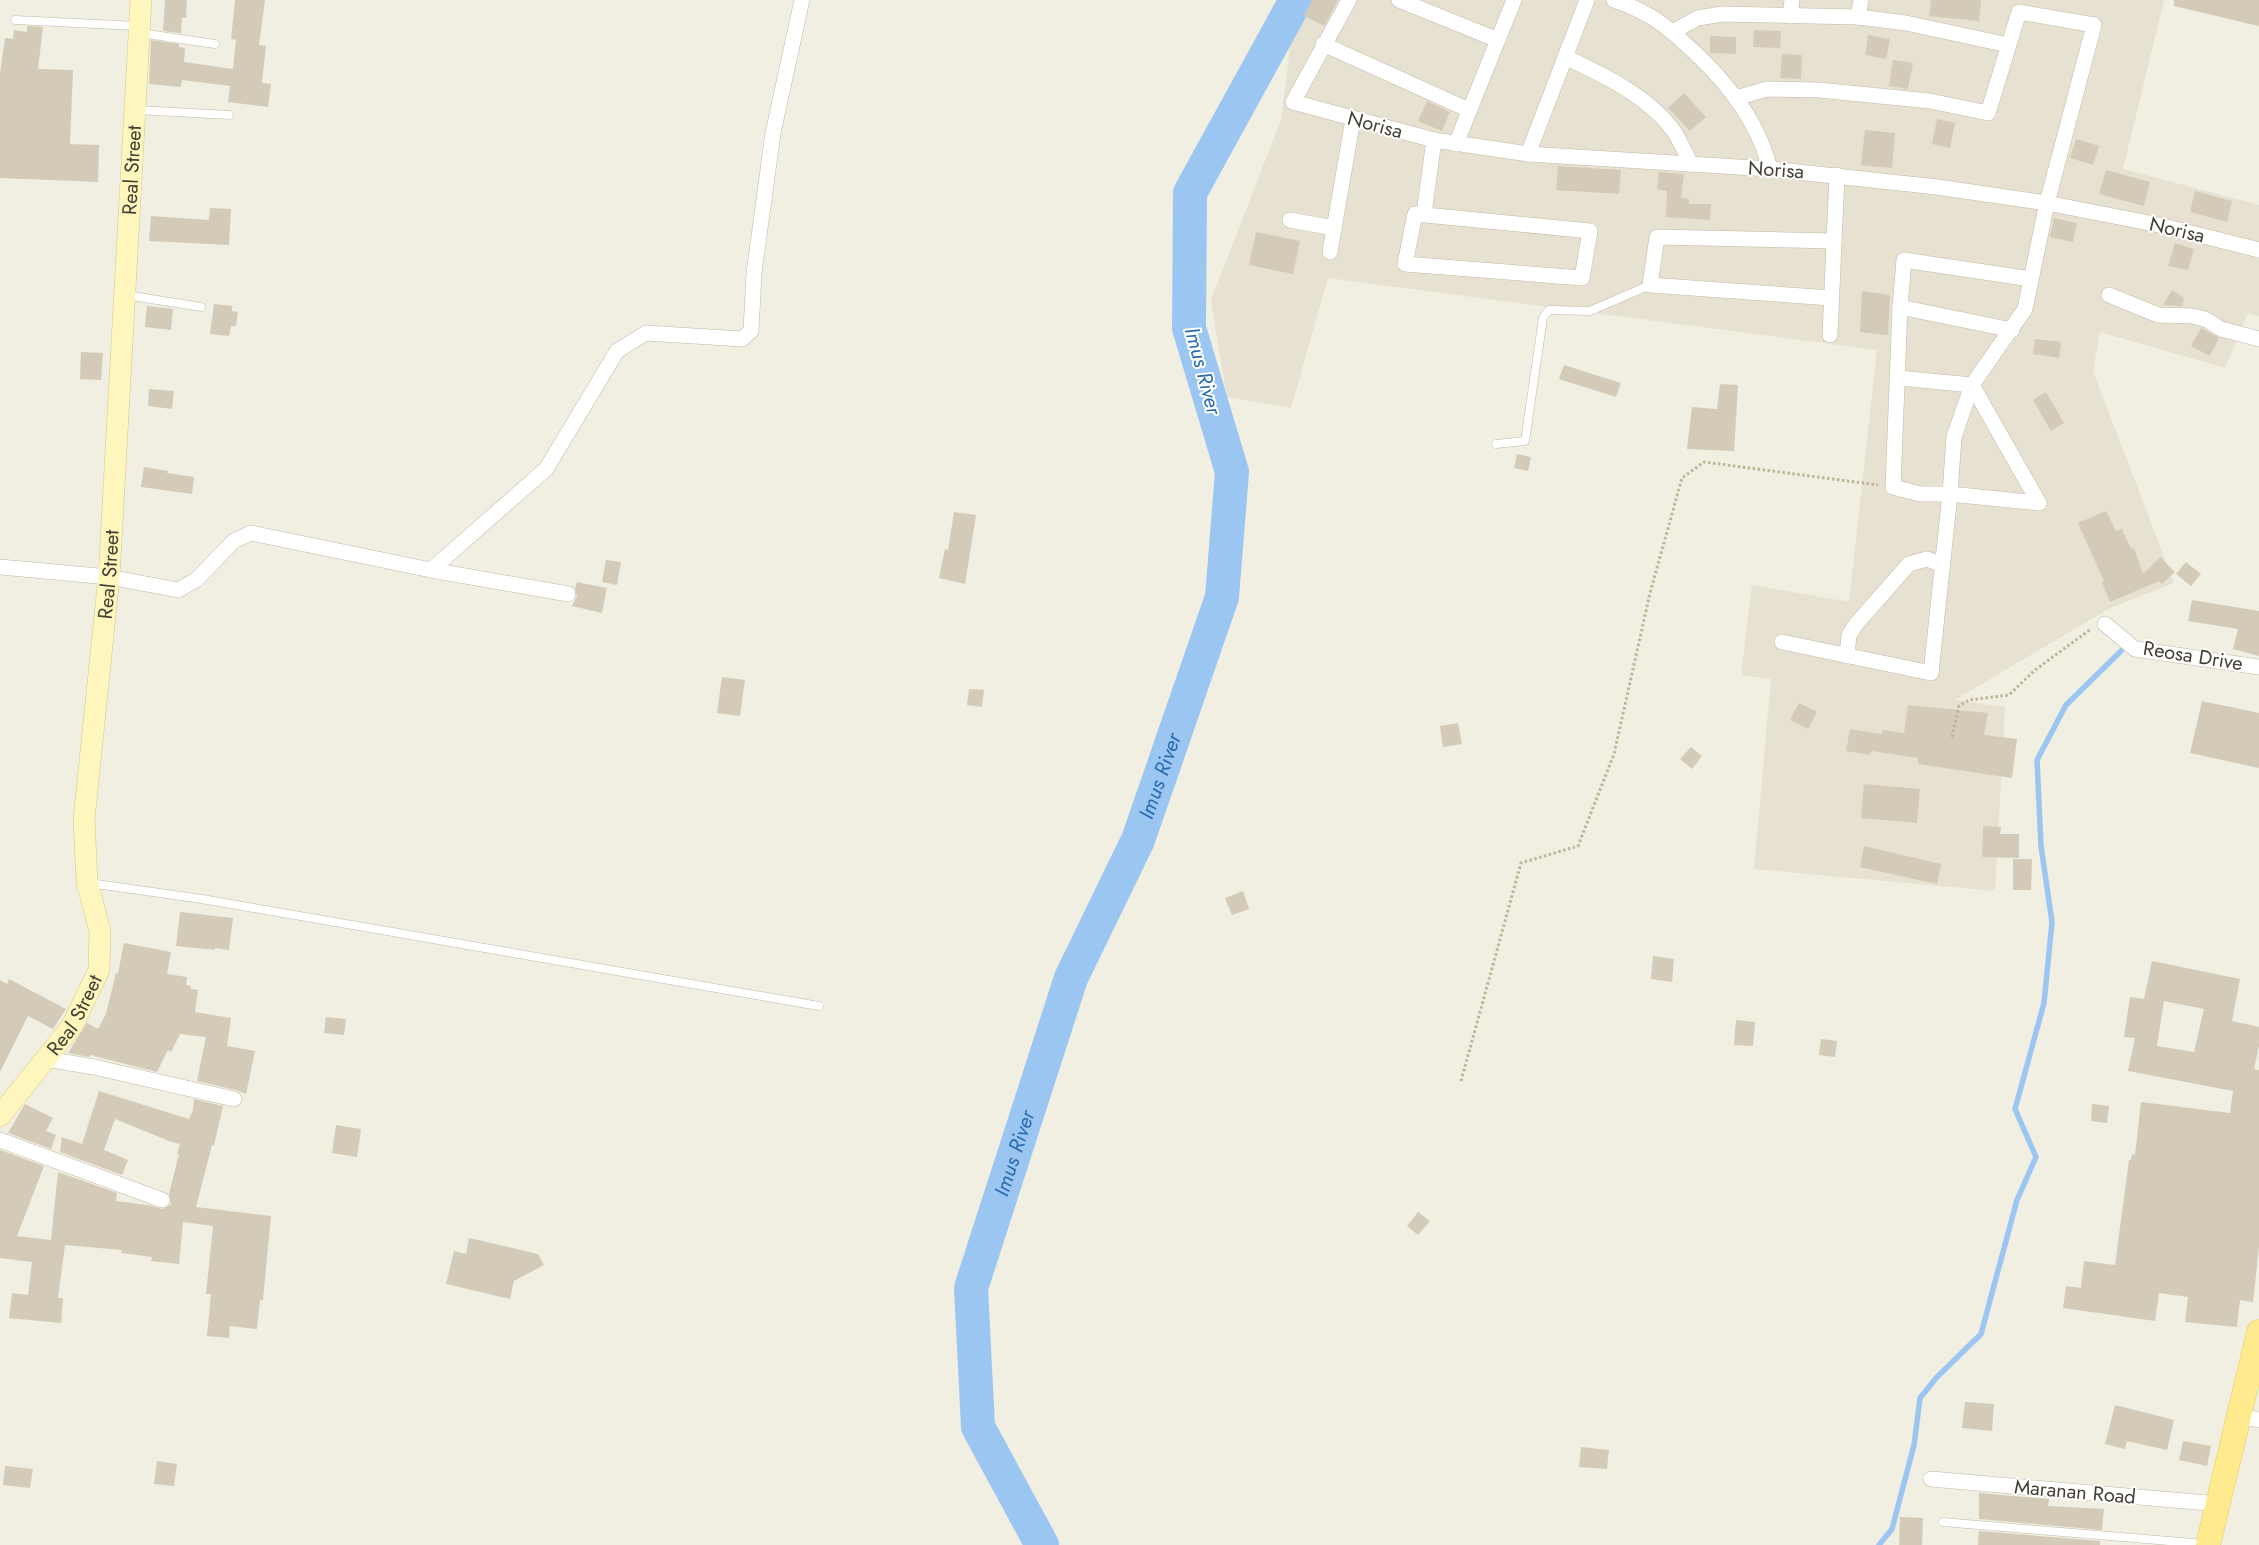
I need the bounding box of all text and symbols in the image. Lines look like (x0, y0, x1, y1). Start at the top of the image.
street label: Norisa (1344, 104, 1406, 146)
street label: Real Street (115, 124, 149, 216)
street label: Norisa (1747, 154, 1805, 186)
street label: Norisa (2146, 210, 2208, 250)
water label: Imus River (1177, 324, 1229, 419)
street label: Real Street (90, 529, 126, 621)
street label: Reosa Drive (2141, 634, 2245, 678)
water label: Imus River (1131, 728, 1189, 823)
street label: Real Street (39, 970, 109, 1062)
water label: Imus River (987, 1105, 1043, 1200)
street label: Maranan Road (2013, 1472, 2137, 1512)

